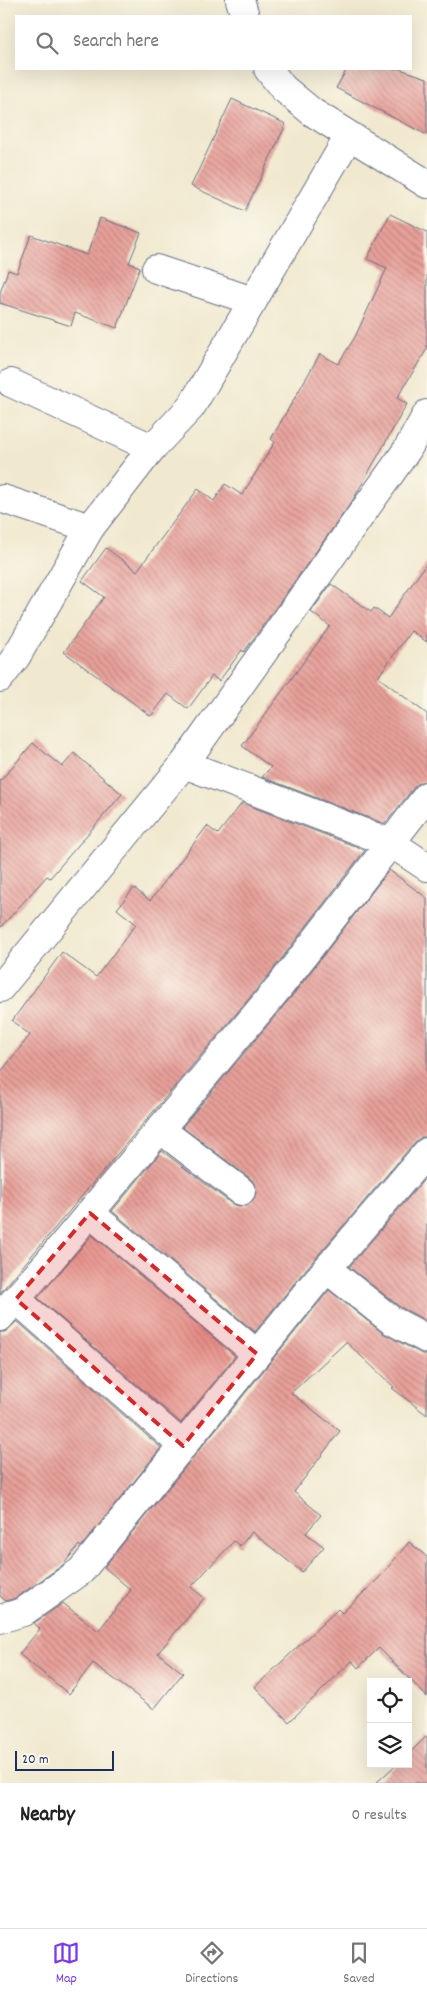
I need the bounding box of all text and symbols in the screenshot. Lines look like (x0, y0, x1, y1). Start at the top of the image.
search box (15, 15, 412, 70)
icon: search (33, 29, 61, 57)
text: Search here (73, 29, 159, 56)
map controls (367, 1678, 412, 1768)
button: locate (367, 1678, 412, 1723)
button: layers (367, 1723, 412, 1768)
scale bar (15, 1748, 114, 1771)
text: 20 m (22, 1750, 49, 1770)
text: Nearby (20, 1801, 75, 1831)
text: 0 results (352, 1804, 407, 1827)
tab: Map (52, 1939, 80, 1989)
tab: Directions (185, 1939, 238, 1989)
tab: Saved (343, 1939, 375, 1989)

